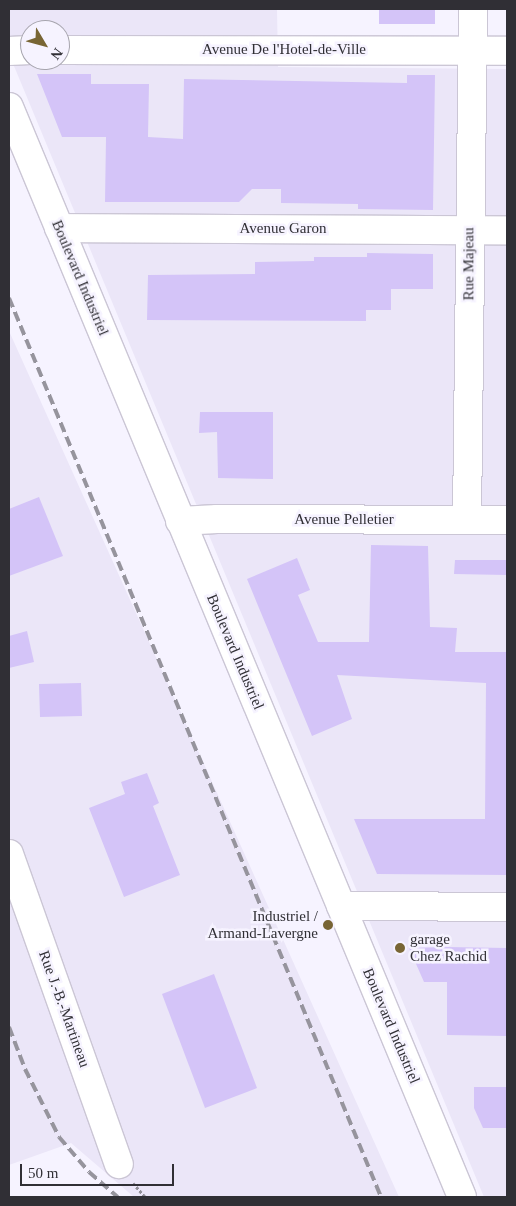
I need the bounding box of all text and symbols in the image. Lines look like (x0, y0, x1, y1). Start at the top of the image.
north arrow (20, 20, 70, 70)
street label: Avenue De l'Hotel-de-Ville (202, 41, 366, 59)
text: N (48, 45, 66, 62)
street label: Boulevard Industriel (48, 218, 112, 338)
street label: Avenue Garon (240, 220, 326, 238)
street label: Rue Majeau (460, 228, 478, 300)
street label: Avenue Pelletier (294, 511, 394, 529)
street label: Boulevard Industriel (203, 592, 267, 712)
place label: Industriel / Armand-Lavergne (207, 907, 318, 942)
marker: Industriel / Armand-Lavergne (322, 919, 334, 931)
place label: garage Chez Rachid (410, 930, 487, 965)
marker: garage Chez Rachid (394, 942, 406, 954)
street label: Rue J.-B.-Martineau (35, 948, 93, 1070)
street label: Boulevard Industriel (359, 966, 423, 1086)
scale bar (22, 1154, 176, 1186)
text: 50 m (28, 1165, 58, 1181)

